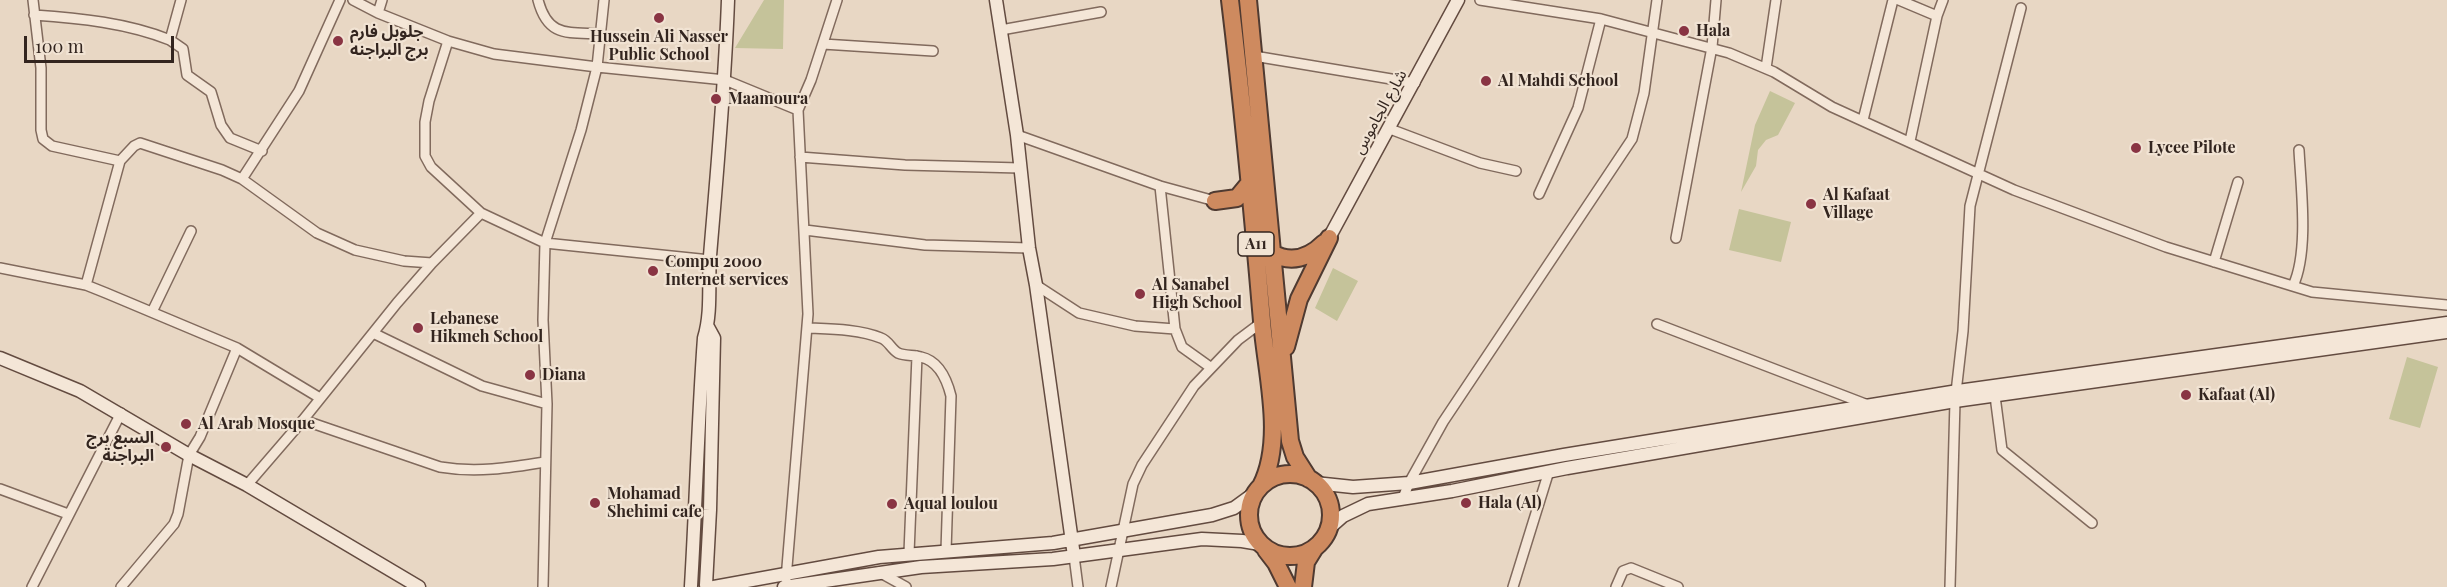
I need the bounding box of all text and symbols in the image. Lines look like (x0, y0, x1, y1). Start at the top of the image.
marker: Hussein Ali Nasser Public School (652, 11, 666, 25)
place label: Hala (1696, 21, 1730, 41)
place label: جلوبل فارم برج البراجنه (350, 22, 429, 60)
scale bar (27, 24, 177, 62)
marker: Hala (1677, 24, 1691, 38)
place label: Hussein Ali Nasser Public School (590, 27, 728, 65)
text: 100 m (35, 34, 84, 58)
marker: جلوبل فارم برج البراجنه (331, 34, 345, 48)
street label: شارع الجاموس (1349, 67, 1411, 157)
place label: Al Mahdi School (1498, 71, 1618, 91)
marker: Al Mahdi School (1479, 74, 1493, 88)
place label: Maamoura (728, 89, 808, 109)
marker: Maamoura (709, 92, 723, 106)
place label: Lycee Pilote (2148, 138, 2236, 158)
marker: Lycee Pilote (2129, 141, 2143, 155)
place label: Al Kafaat Village (1823, 185, 1890, 223)
marker: Al Kafaat Village (1804, 197, 1818, 211)
road number: A11 (1238, 232, 1274, 256)
place label: Compu 2000 Internet services (665, 252, 788, 290)
marker: Compu 2000 Internet services (646, 264, 660, 278)
place label: Al Sanabel High School (1152, 275, 1242, 313)
marker: Al Sanabel High School (1133, 287, 1147, 301)
place label: Lebanese Hikmeh School (430, 309, 543, 347)
marker: Lebanese Hikmeh School (411, 321, 425, 335)
place label: Diana (542, 365, 586, 385)
marker: Diana (523, 368, 537, 382)
place label: Kafaat (Al) (2198, 385, 2275, 405)
marker: Kafaat (Al) (2179, 388, 2193, 402)
place label: Al Arab Mosque (198, 414, 315, 434)
marker: Al Arab Mosque (179, 417, 193, 431)
place label: السبع برج البراجنة (86, 428, 154, 466)
marker: السبع برج البراجنة (159, 440, 173, 454)
place label: Mohamad Shehimi cafe (607, 484, 702, 522)
place label: Hala (Al) (1478, 493, 1542, 513)
place label: Aqual loulou (904, 494, 998, 514)
marker: Mohamad Shehimi cafe (588, 496, 602, 510)
marker: Hala (Al) (1459, 496, 1473, 510)
marker: Aqual loulou (885, 497, 899, 511)

